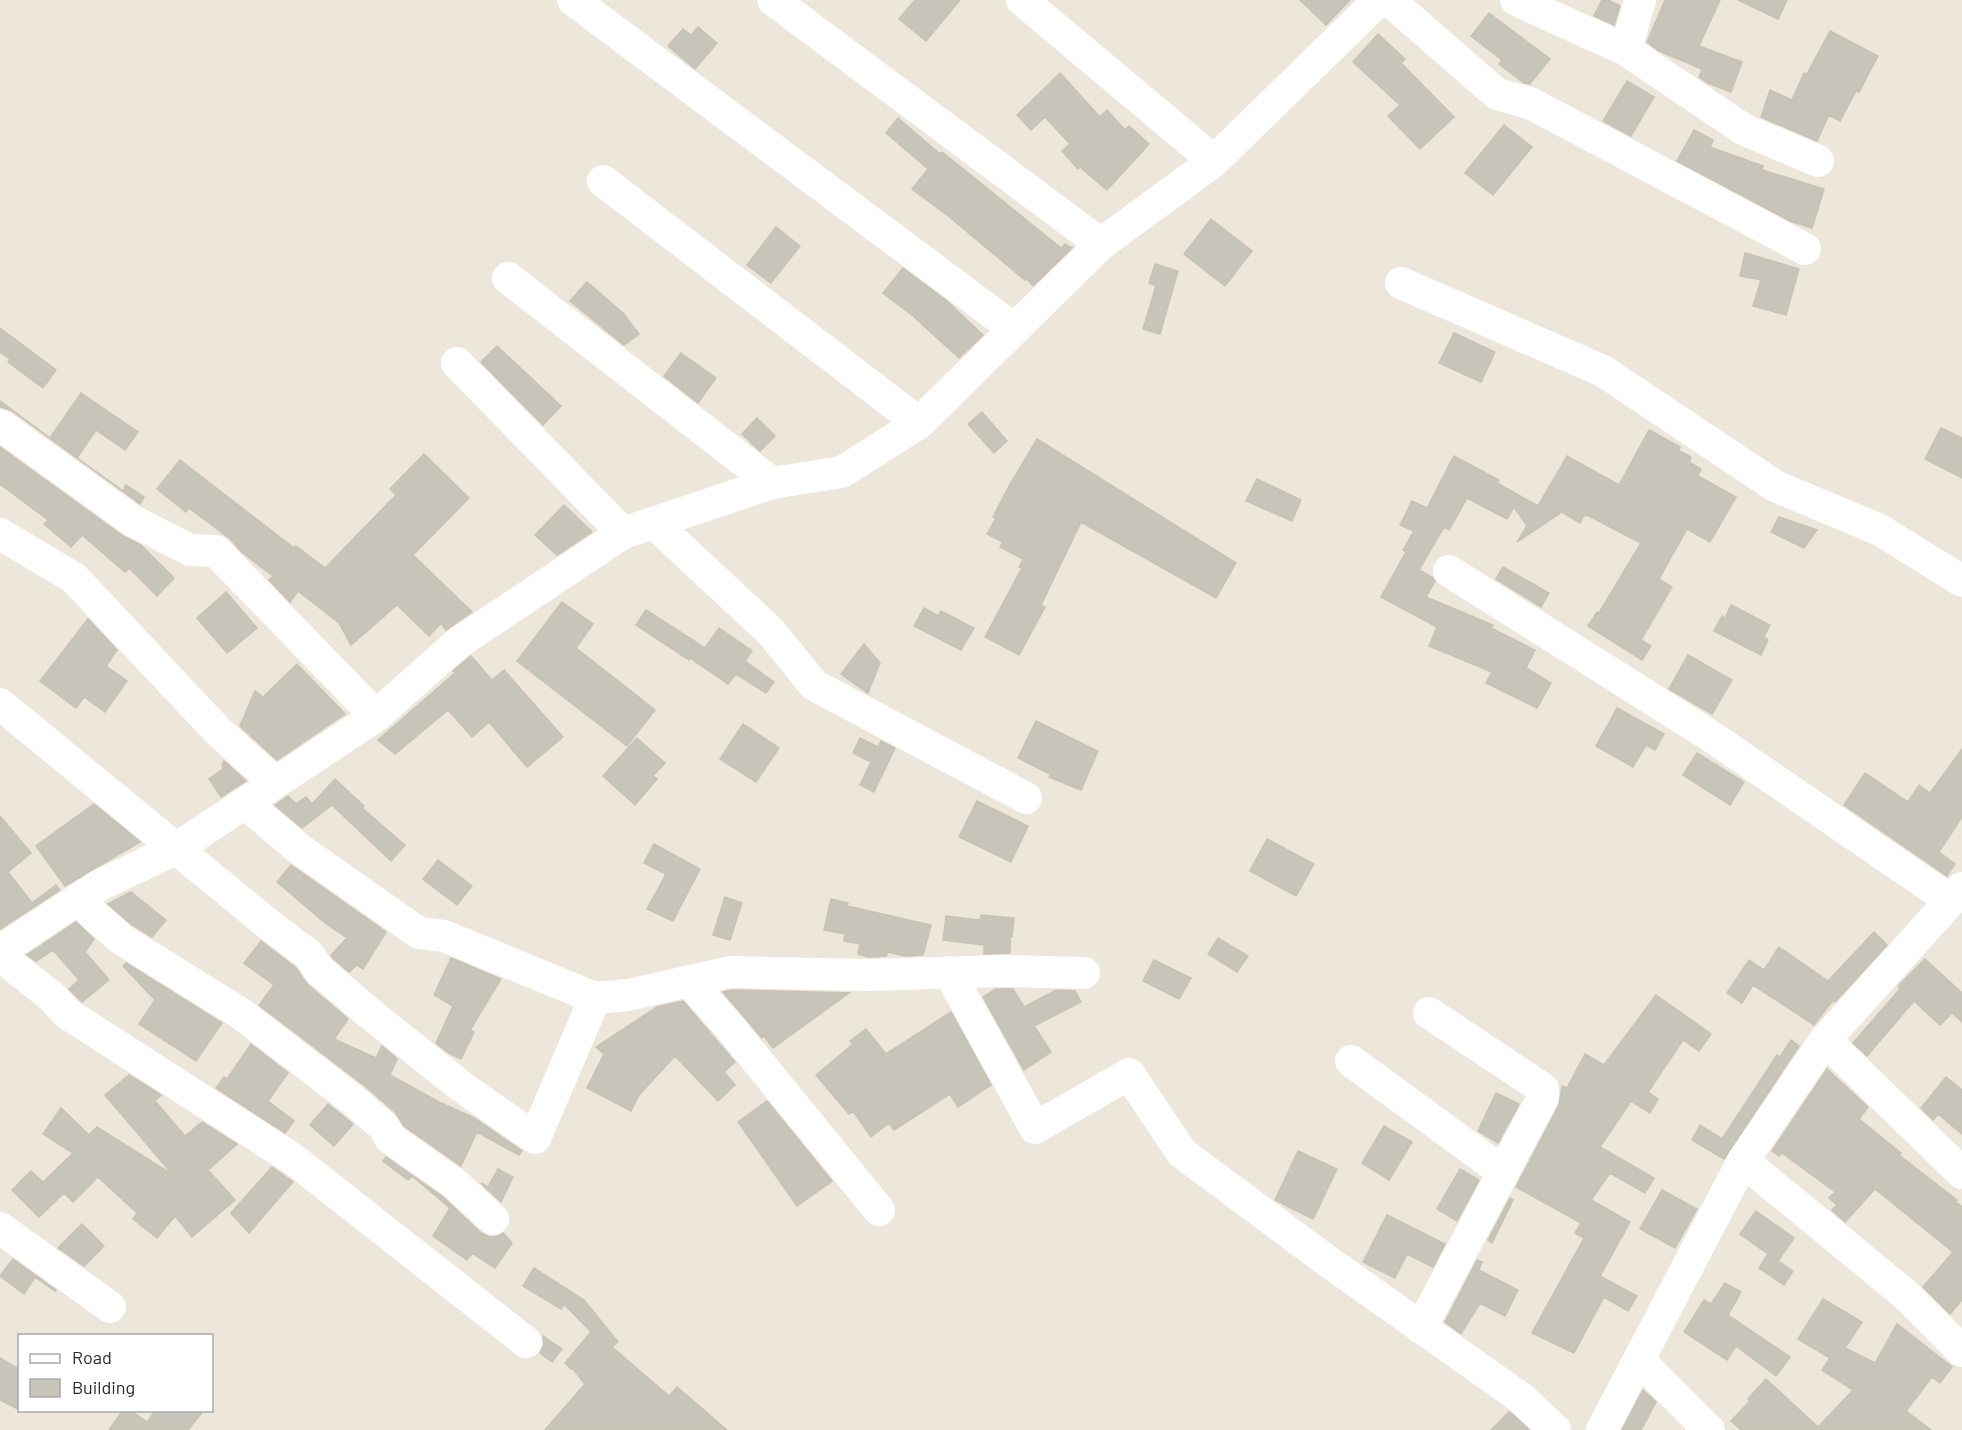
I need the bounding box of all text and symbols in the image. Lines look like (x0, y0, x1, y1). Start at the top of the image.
legend (18, 1334, 213, 1412)
text: Road (72, 1346, 112, 1368)
text: Building (72, 1376, 135, 1398)

